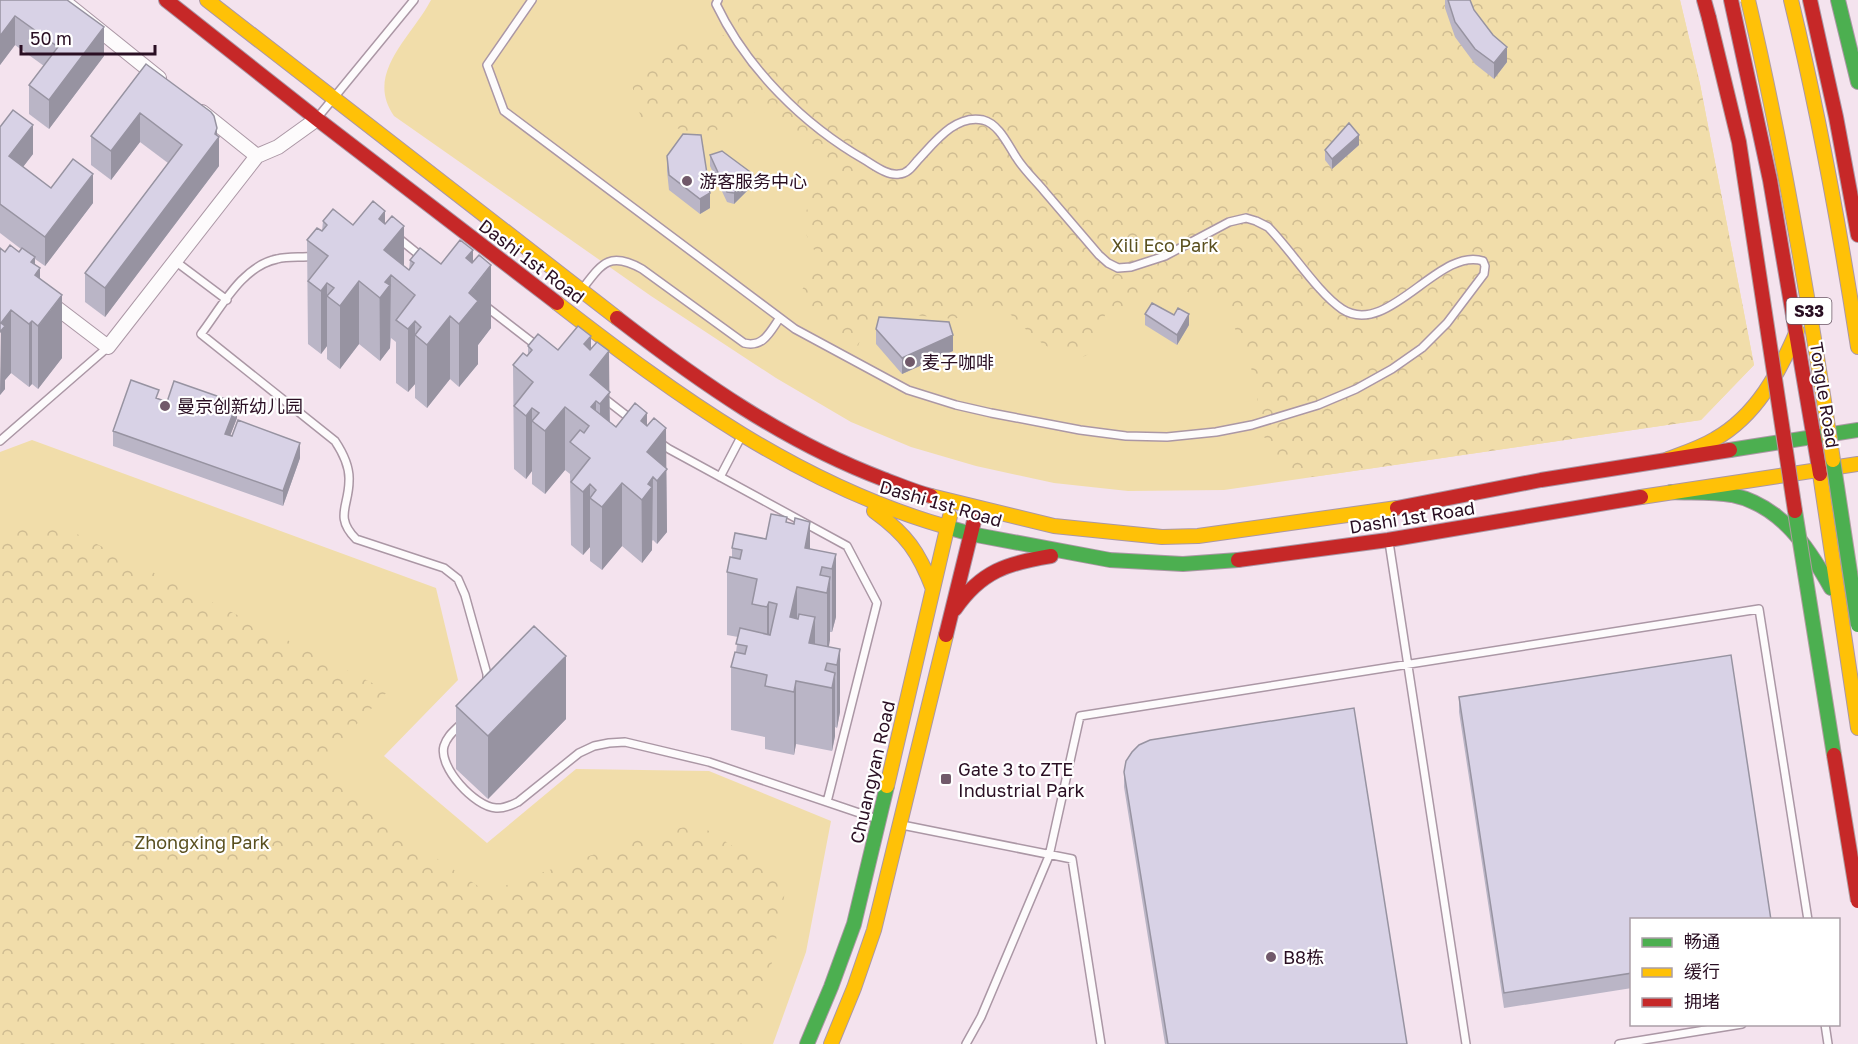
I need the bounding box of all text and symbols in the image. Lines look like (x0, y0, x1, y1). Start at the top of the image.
scale bar (21, 18, 154, 56)
text: 50 m (30, 27, 72, 49)
place label: 游客服务中心 (699, 170, 807, 192)
marker: 游客服务中心 (680, 174, 694, 188)
street label: Dashi 1st Road (475, 214, 589, 308)
park label: Xili Eco Park (1112, 234, 1218, 256)
road number: S33 (1786, 298, 1832, 324)
street label: Tongle Road (1806, 340, 1844, 450)
place label: 麦子咖啡 (922, 351, 994, 373)
marker: 麦子咖啡 (903, 355, 917, 369)
place label: 曼京创新幼儿园 (177, 395, 303, 417)
marker: 曼京创新幼儿园 (158, 399, 172, 413)
street label: Dashi 1st Road (877, 475, 1005, 531)
street label: Dashi 1st Road (1348, 496, 1476, 538)
street label: Chuangyan Road (845, 698, 899, 846)
place label: Gate 3 to ZTE Industrial Park (958, 758, 1085, 801)
marker: Gate 3 to ZTE Industrial Park (939, 772, 953, 786)
park label: Zhongxing Park (134, 831, 270, 853)
legend (1630, 918, 1840, 1026)
text: 畅通 (1684, 930, 1720, 952)
place label: B8栋 (1283, 946, 1324, 968)
marker: B8栋 (1264, 950, 1278, 964)
text: 缓行 (1684, 960, 1720, 982)
text: 拥堵 (1684, 990, 1720, 1012)

